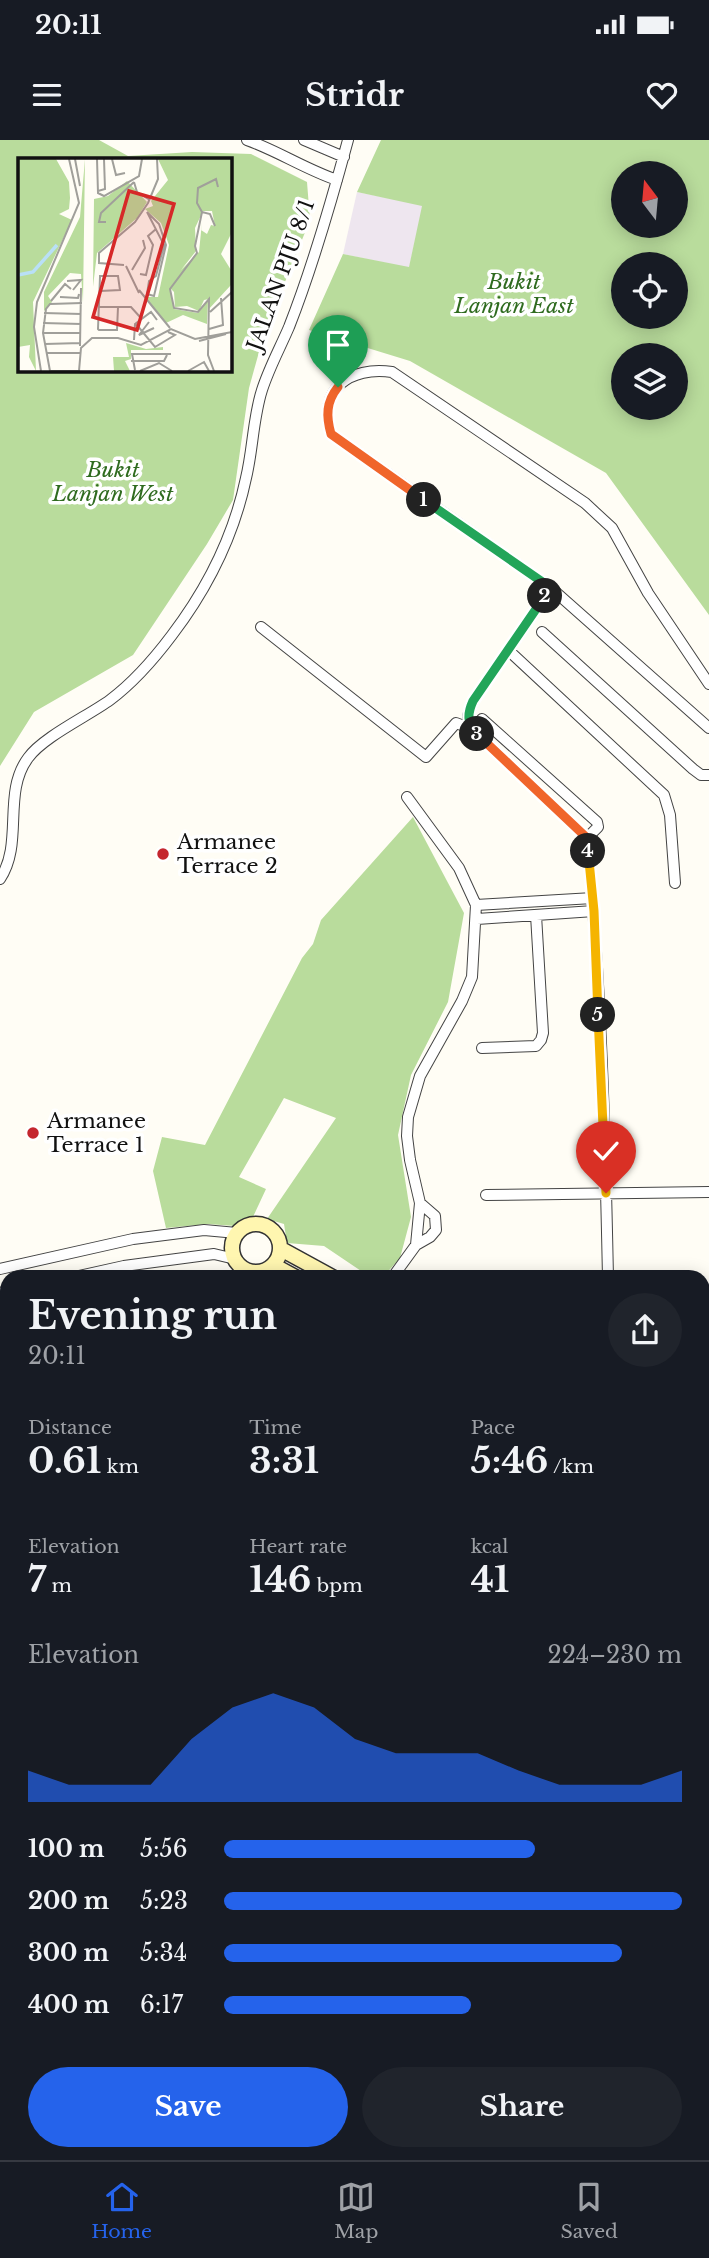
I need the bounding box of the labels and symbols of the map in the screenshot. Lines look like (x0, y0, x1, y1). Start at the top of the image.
inset map (18, 158, 231, 371)
north arrow (611, 161, 688, 238)
street label: JALAN PJU 8/1 (241, 196, 320, 357)
park label: Bukit Lanjan East (453, 269, 574, 319)
pin (308, 315, 368, 387)
park label: Bukit Lanjan West (51, 457, 174, 507)
pin: 1 (406, 482, 442, 518)
pin: 2 (528, 578, 562, 614)
pin: 3 (460, 716, 494, 752)
place label: Armanee Terrace 2 (176, 829, 278, 879)
pin: 4 (570, 834, 606, 868)
marker: Armanee Terrace 2 (155, 846, 171, 862)
pin: 5 (580, 998, 616, 1032)
place label: Armanee Terrace 1 (46, 1108, 146, 1158)
pin (576, 1121, 636, 1193)
marker: Armanee Terrace 1 (25, 1125, 41, 1141)

